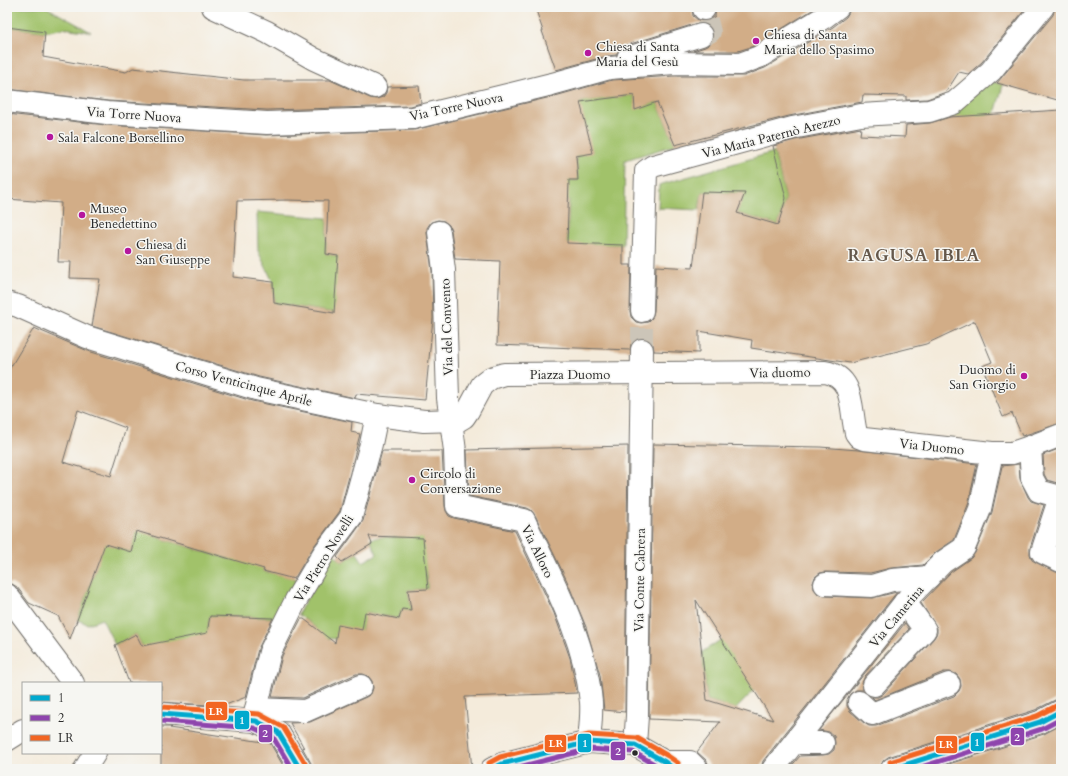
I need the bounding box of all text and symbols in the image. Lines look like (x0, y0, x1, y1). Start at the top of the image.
place label: Chiesa di Santa Maria dello Spasimo (764, 26, 874, 59)
marker: Chiesa di Santa Maria dello Spasimo (751, 36, 761, 46)
place label: Chiesa di Santa Maria del Gesù (596, 38, 680, 71)
marker: Chiesa di Santa Maria del Gesù (583, 48, 593, 58)
street label: Via Torre Nuova (408, 88, 505, 126)
street label: Via Torre Nuova (86, 103, 182, 127)
street label: Via Maria Paternò Arezzo (700, 111, 842, 163)
place label: Sala Falcone Borsellino (58, 129, 184, 147)
marker: Sala Falcone Borsellino (45, 132, 55, 142)
place label: Museo Benedettino (90, 200, 157, 233)
marker: Museo Benedettino (77, 210, 87, 220)
place label: Chiesa di San Giuseppe (136, 236, 210, 269)
district label: RAGUSA IBLA (848, 244, 980, 267)
marker: Chiesa di San Giuseppe (123, 246, 133, 256)
street label: Via del Convento (436, 278, 458, 376)
street label: Corso Venticinque Aprile (173, 357, 314, 411)
place label: Duomo di San Giorgio (949, 361, 1016, 394)
street label: Via duomo (749, 363, 811, 383)
street label: Piazza Duomo (530, 366, 610, 384)
marker: Duomo di San Giorgio (1019, 371, 1029, 381)
street label: Via Duomo (899, 435, 965, 459)
place label: Circolo di Conversazione (420, 465, 501, 498)
marker: Circolo di Conversazione (407, 475, 417, 485)
street label: Via Pietro Novelli (290, 511, 358, 606)
street label: Via Alloro (517, 522, 558, 581)
street label: Via Conte Cabrera (630, 528, 650, 632)
street label: Via Camerina (865, 581, 928, 652)
legend (22, 682, 162, 754)
text: 1 (58, 690, 64, 706)
line badge: LR (205, 701, 228, 721)
text: LR (208, 704, 224, 719)
text: 2 (58, 710, 64, 726)
line badge: 1 (234, 710, 250, 730)
text: 1 (239, 713, 245, 728)
line badge: 2 (258, 724, 273, 743)
text: 2 (262, 726, 268, 741)
line badge: 2 (1010, 727, 1025, 746)
text: LR (58, 730, 74, 746)
text: 2 (1014, 730, 1020, 745)
line badge: 1 (970, 732, 985, 752)
line badge: 1 (577, 733, 592, 753)
line badge: LR (544, 734, 567, 753)
line badge: LR (935, 735, 958, 754)
text: 1 (974, 735, 980, 750)
text: LR (548, 736, 564, 751)
text: 1 (582, 736, 588, 751)
text: LR (938, 737, 954, 752)
line badge: 2 (610, 741, 626, 761)
text: 2 (615, 744, 621, 759)
unlabelled marker (630, 748, 640, 758)

